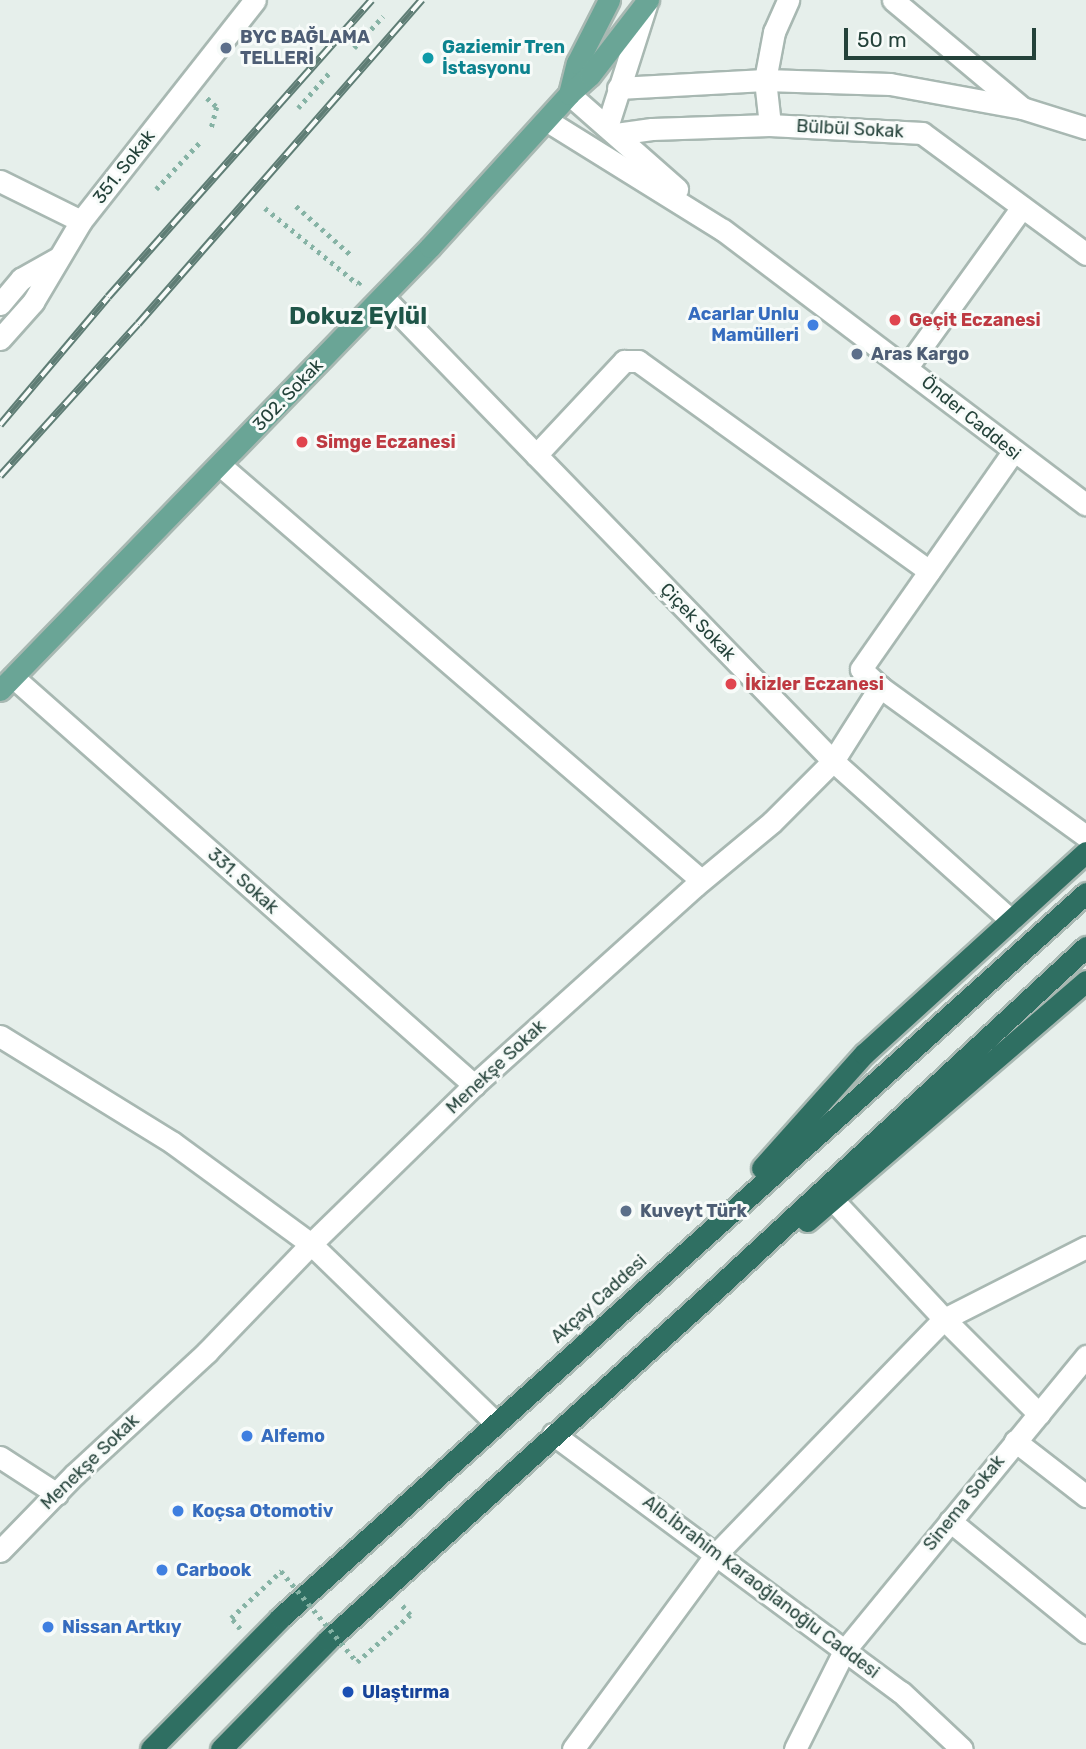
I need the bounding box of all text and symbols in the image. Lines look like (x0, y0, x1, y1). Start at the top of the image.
scale bar (848, 14, 1040, 58)
place label: BYC BAĞLAMA TELLERİ (240, 27, 370, 70)
text: 50 m (857, 27, 907, 52)
place label: Gaziemir Tren İstasyonu (442, 37, 566, 80)
marker: BYC BAĞLAMA TELLERİ (218, 40, 234, 56)
marker: Gaziemir Tren İstasyonu (420, 50, 436, 66)
street label: Bülbül Sokak (796, 115, 904, 143)
street label: 351. Sokak (88, 126, 160, 208)
district label: Dokuz Eylül (289, 303, 427, 331)
place label: Acarlar Unlu Mamülleri (688, 304, 799, 346)
place label: Geçit Eczanesi (909, 309, 1041, 331)
marker: Geçit Eczanesi (887, 312, 903, 328)
marker: Acarlar Unlu Mamülleri (805, 317, 821, 333)
place label: Aras Kargo (871, 343, 969, 365)
marker: Aras Kargo (849, 346, 865, 362)
street label: 302. Sokak (248, 355, 328, 435)
street label: Önder Caddesi (917, 371, 1025, 465)
place label: Simge Eczanesi (316, 431, 456, 453)
marker: Simge Eczanesi (294, 434, 310, 450)
street label: Çiçek Sokak (656, 579, 740, 665)
place label: İkizler Eczanesi (745, 673, 884, 695)
marker: İkizler Eczanesi (723, 676, 739, 692)
street label: 331. Sokak (203, 844, 283, 918)
street label: Menekşe Sokak (442, 1015, 550, 1119)
place label: Kuveyt Türk (640, 1200, 747, 1222)
marker: Kuveyt Türk (618, 1203, 634, 1219)
street label: Akçay Caddesi (546, 1250, 652, 1348)
street label: Menekşe Sokak (36, 1410, 144, 1514)
place label: Alfemo (261, 1425, 325, 1447)
marker: Alfemo (239, 1428, 255, 1444)
street label: Sinema Sokak (919, 1451, 1009, 1555)
street label: Alb.İbrahim Karaoğlanoğlu Caddesi (638, 1491, 884, 1683)
place label: Koçsa Otomotiv (192, 1500, 333, 1522)
marker: Koçsa Otomotiv (170, 1503, 186, 1519)
place label: Carbook (176, 1559, 251, 1581)
marker: Carbook (154, 1562, 170, 1578)
place label: Nissan Artkıy (62, 1616, 182, 1638)
marker: Nissan Artkıy (40, 1619, 56, 1635)
place label: Ulaştırma (362, 1681, 450, 1703)
marker: Ulaştırma (340, 1684, 356, 1700)

